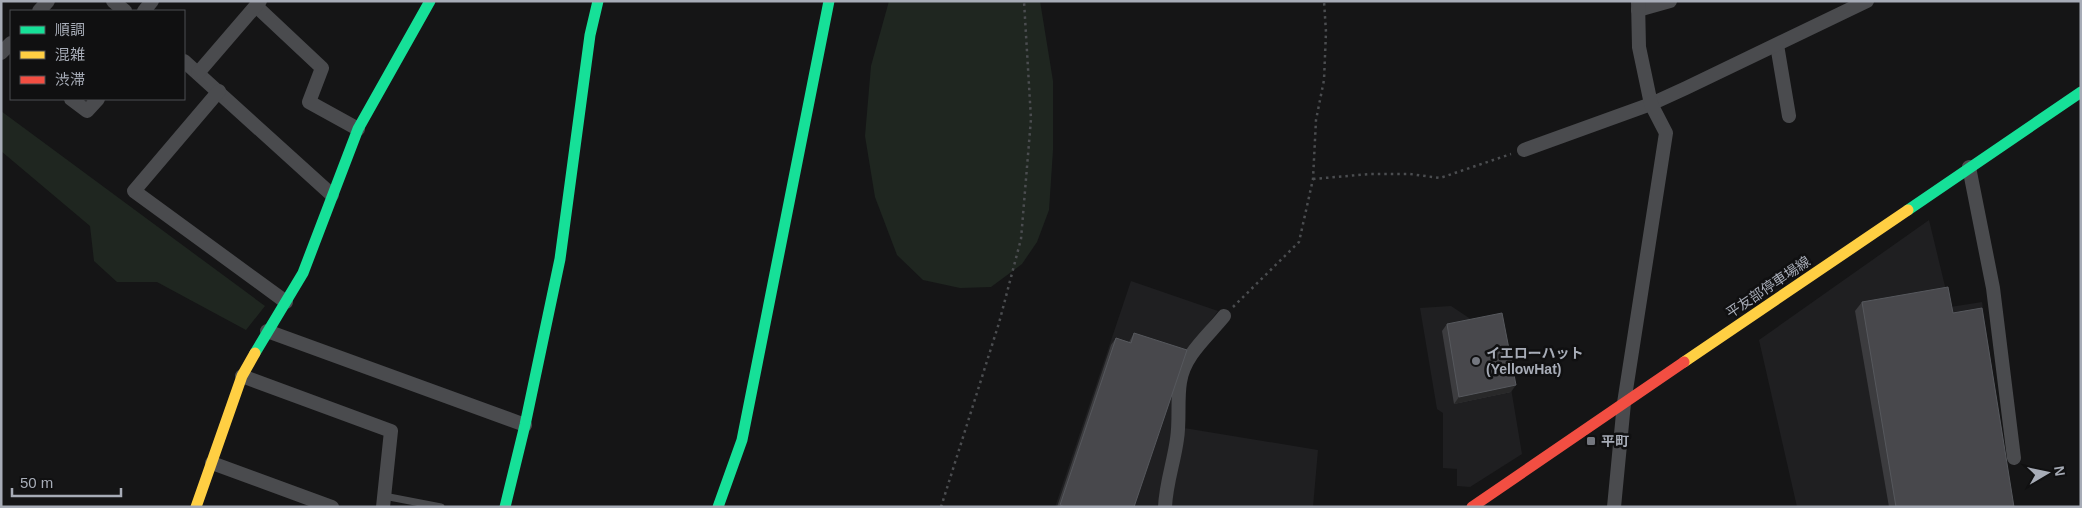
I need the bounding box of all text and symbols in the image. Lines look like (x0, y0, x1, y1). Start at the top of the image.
legend (10, 10, 185, 100)
text: 順調 (55, 21, 85, 38)
text: 混雑 (55, 46, 85, 63)
text: 渋滞 (55, 71, 85, 88)
street label: 平友部停車場線 (1723, 253, 1813, 321)
place label: イエローハット (YellowHat) (1486, 345, 1584, 377)
marker: イエローハット (YellowHat) (1470, 355, 1482, 367)
place label: 平町 (1601, 433, 1629, 449)
marker: 平町 (1585, 435, 1597, 447)
north arrow (2022, 448, 2072, 498)
text: N (2051, 465, 2069, 477)
scale bar (12, 466, 121, 498)
text: 50 m (20, 474, 53, 491)

